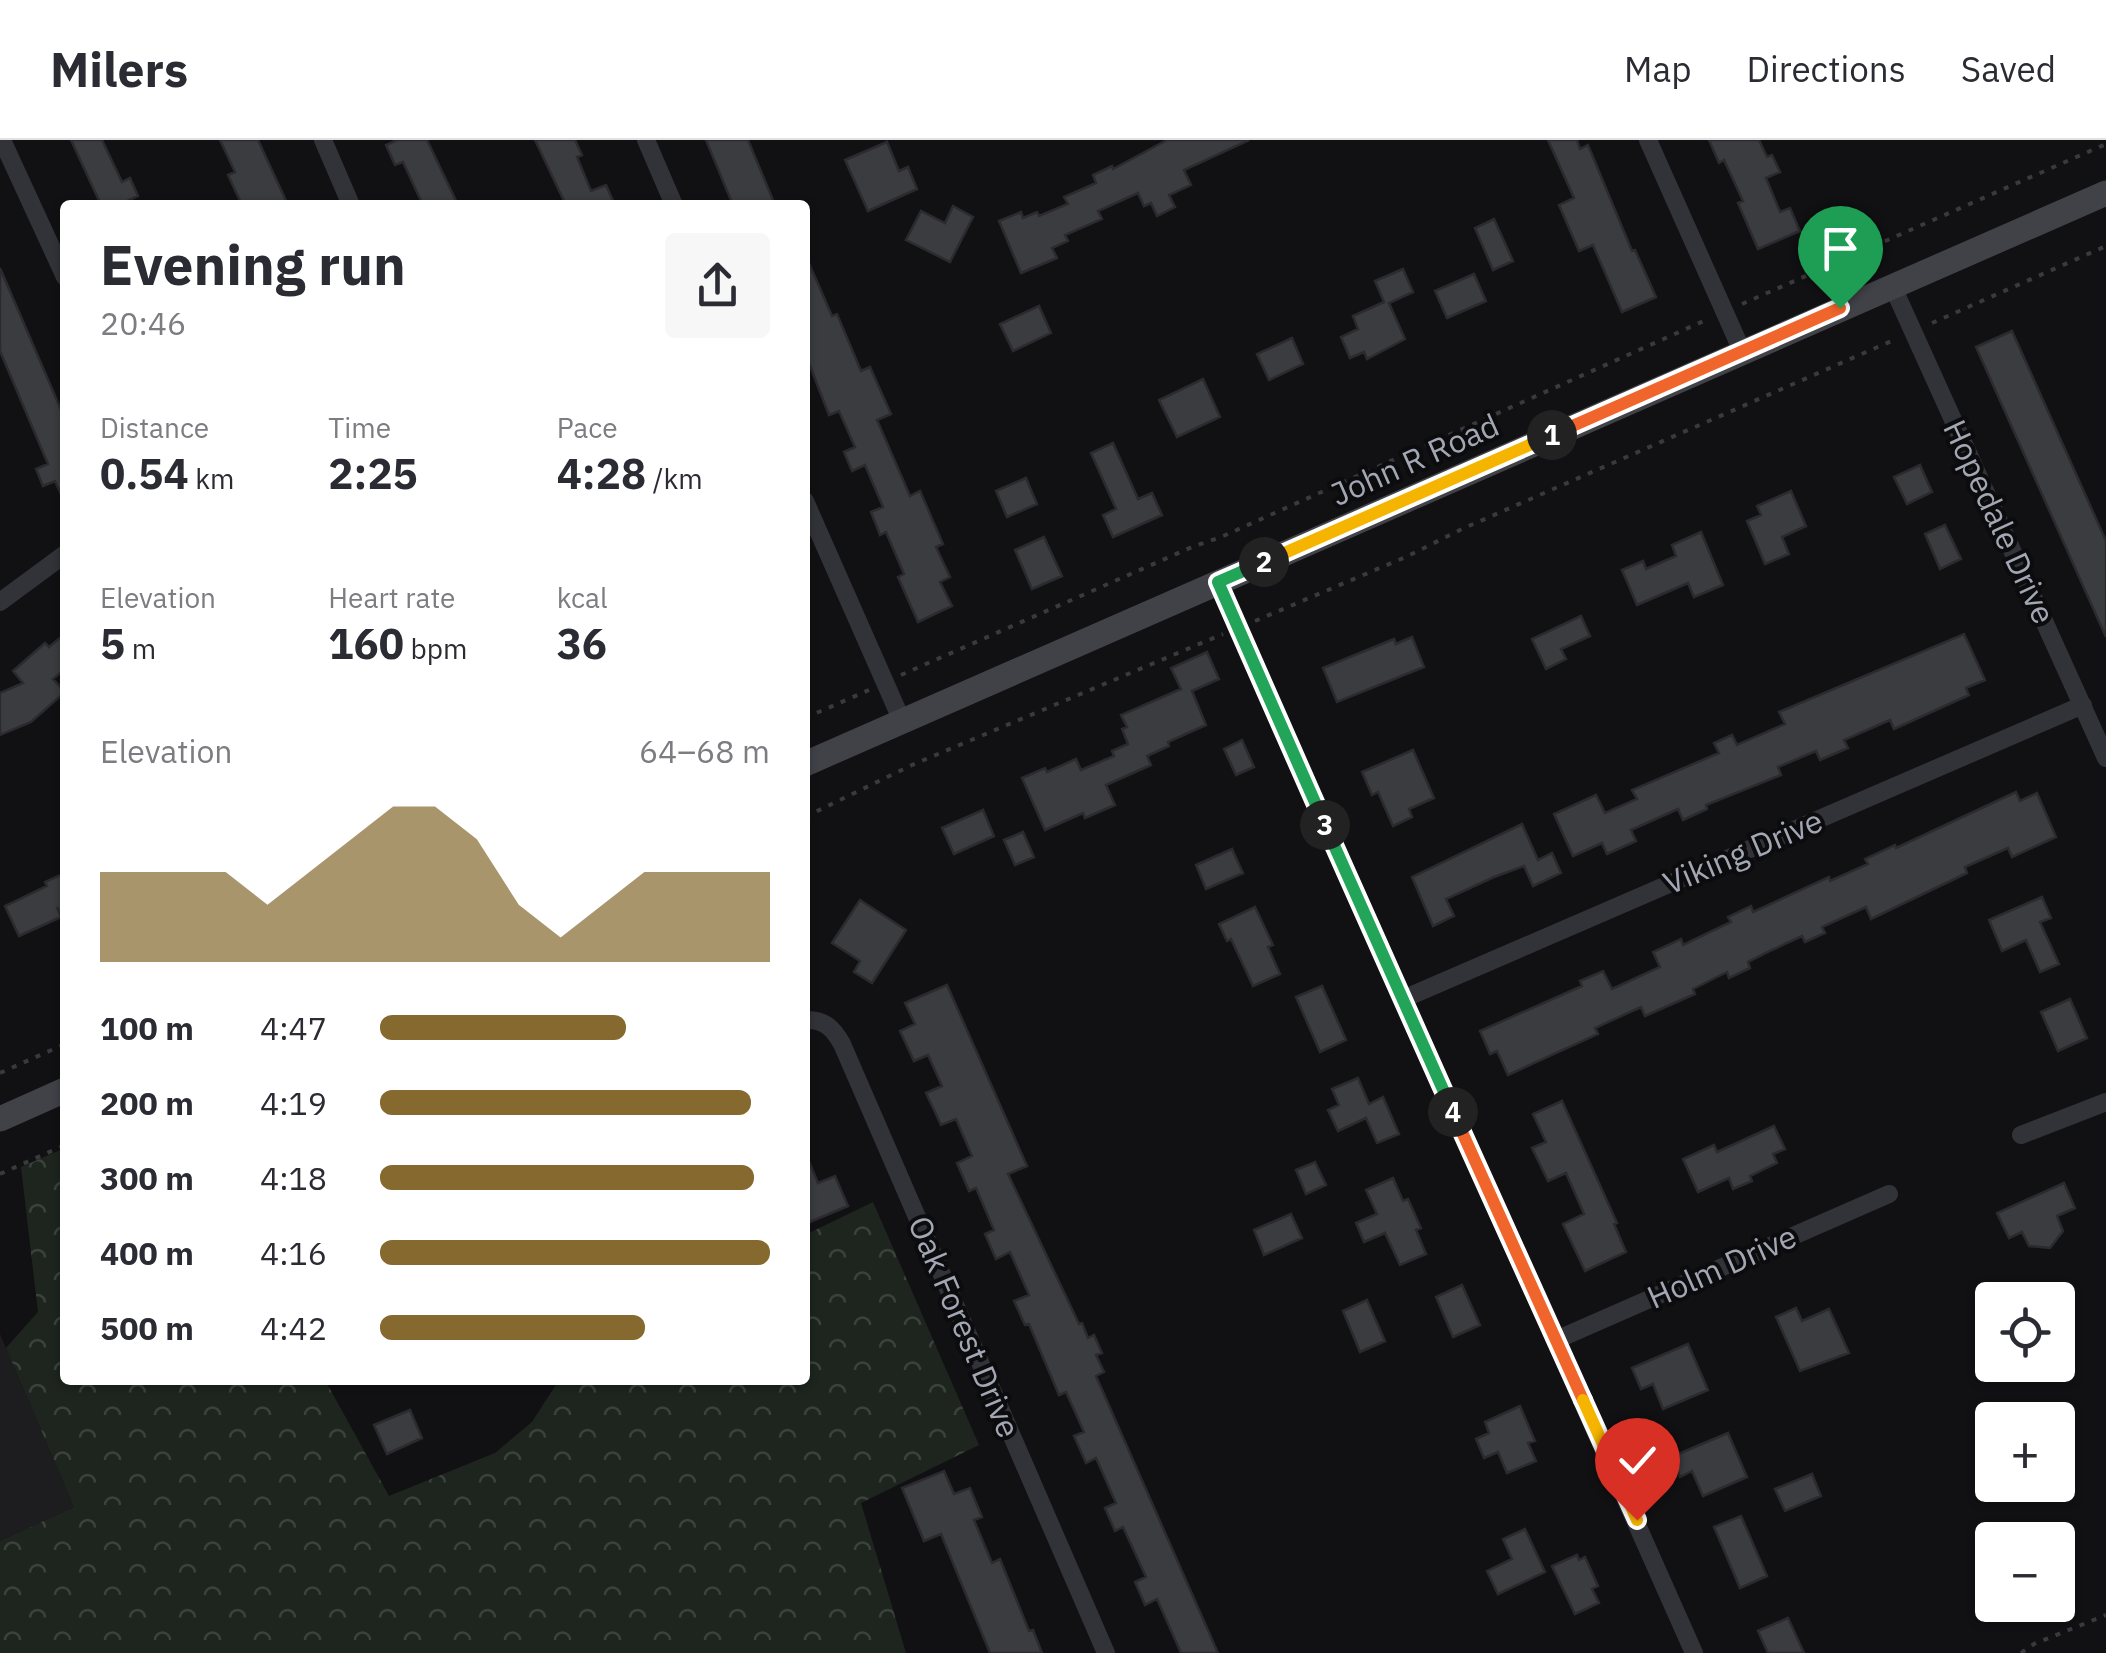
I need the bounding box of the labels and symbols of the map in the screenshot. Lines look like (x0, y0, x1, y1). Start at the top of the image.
pin (1798, 206, 1883, 309)
street label: John R Road (1324, 403, 1505, 515)
pin: 1 (1527, 410, 1577, 460)
street label: Hopedale Drive (1934, 413, 2066, 630)
pin: 2 (1239, 537, 1289, 587)
street label: Viking Drive (1657, 799, 1829, 903)
pin: 3 (1300, 800, 1350, 850)
pin: 4 (1428, 1087, 1478, 1137)
street label: Oak Forest Drive (899, 1209, 1031, 1444)
street label: Holm Drive (1640, 1215, 1803, 1318)
pin (1595, 1418, 1680, 1521)

